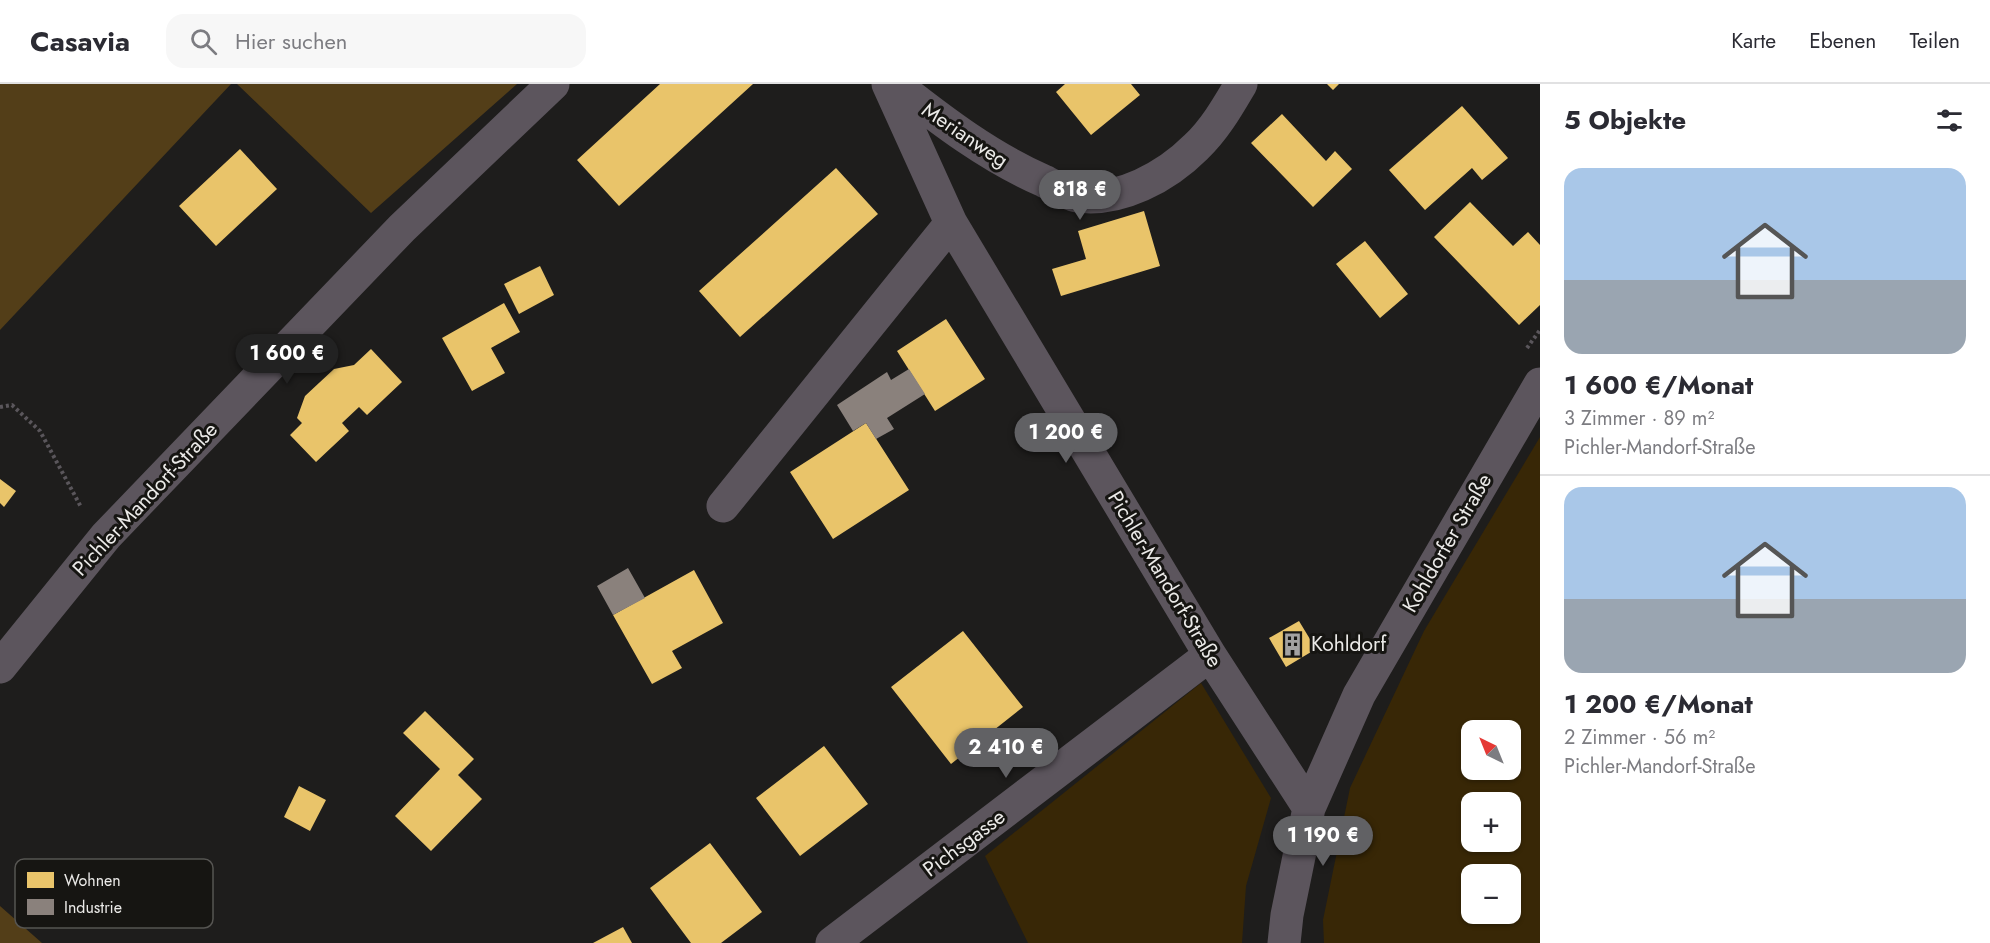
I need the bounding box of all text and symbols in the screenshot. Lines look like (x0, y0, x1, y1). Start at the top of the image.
search box (166, 14, 586, 68)
text: Casavia (30, 21, 130, 62)
icon: search (187, 25, 220, 58)
text: Hier suchen (235, 25, 347, 57)
text: Karte (1731, 26, 1776, 56)
text: Ebenen (1809, 26, 1876, 56)
text: Teilen (1909, 26, 1960, 56)
street label: Merianweg (916, 95, 1014, 175)
text: 5 Objekte (1564, 101, 1686, 139)
icon: filters (1933, 104, 1966, 137)
pin: 818 € (1038, 170, 1122, 221)
text: 818 € (1053, 175, 1107, 204)
icon: home (1711, 207, 1819, 315)
pin: 1 600 € (232, 334, 342, 385)
text: 1 600 € (249, 339, 325, 368)
text: 1 600 €/Monat (1564, 366, 1753, 404)
text: 3 Zimmer · 89 m² (1564, 404, 1714, 433)
pin: 1 200 € (1011, 413, 1121, 464)
street label: Pichler-Mandorf-Straße (65, 415, 225, 583)
text: 1 200 € (1029, 418, 1103, 447)
text: Pichler-Mandorf-Straße (1564, 433, 1755, 462)
street label: Kohldorfer Straße (1395, 468, 1499, 618)
street label: Pichler-Mandorf-Straße (1100, 485, 1230, 673)
icon: home (1711, 526, 1819, 634)
place label: Kohldorf (1311, 629, 1387, 659)
building icon: Kohldorf (1280, 631, 1306, 657)
text: 1 200 €/Monat (1564, 685, 1753, 723)
north arrow (1461, 720, 1521, 780)
map controls (1461, 720, 1521, 924)
text: 2 Zimmer · 56 m² (1564, 723, 1715, 752)
pin: 2 410 € (951, 728, 1061, 779)
text: 2 410 € (968, 733, 1044, 762)
text: Pichler-Mandorf-Straße (1564, 752, 1755, 781)
button: + (1461, 792, 1521, 852)
street label: Pichsgasse (917, 802, 1012, 884)
pin: 1 190 € (1268, 816, 1378, 867)
text: 1 190 € (1287, 821, 1359, 850)
legend (15, 859, 213, 928)
button: − (1461, 864, 1521, 924)
text: Wohnen (64, 869, 121, 892)
text: Industrie (64, 896, 122, 919)

